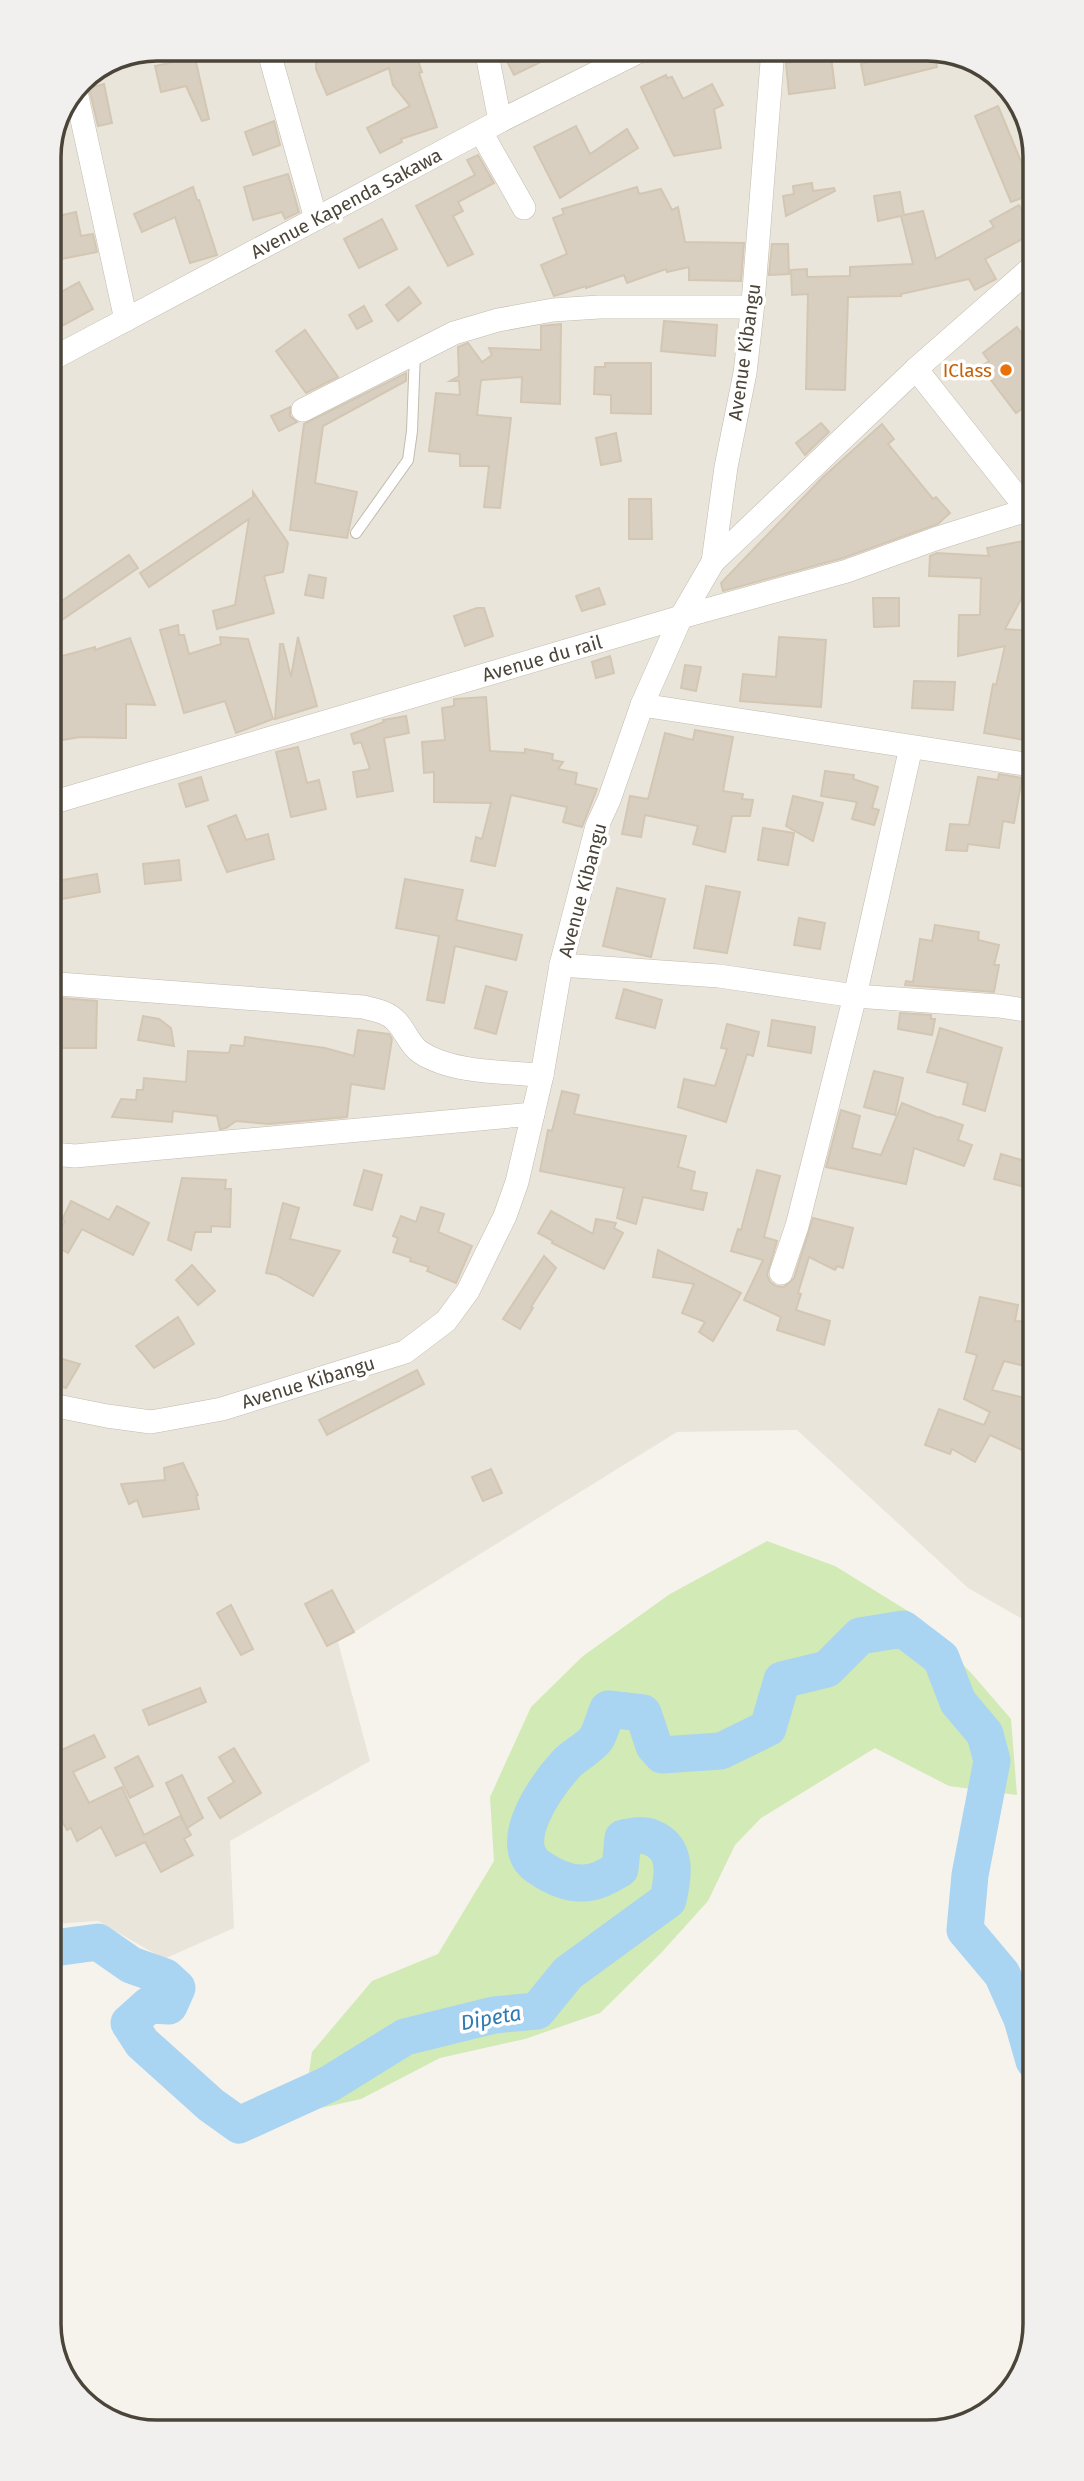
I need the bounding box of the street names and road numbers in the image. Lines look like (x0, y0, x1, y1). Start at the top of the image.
street label: Avenue Kapenda Sakawa (247, 143, 446, 264)
street label: Avenue Kibangu (724, 282, 765, 422)
street label: Avenue du rail (480, 630, 605, 687)
street label: Avenue Kibangu (554, 821, 611, 960)
street label: Avenue Kibangu (239, 1351, 377, 1414)

